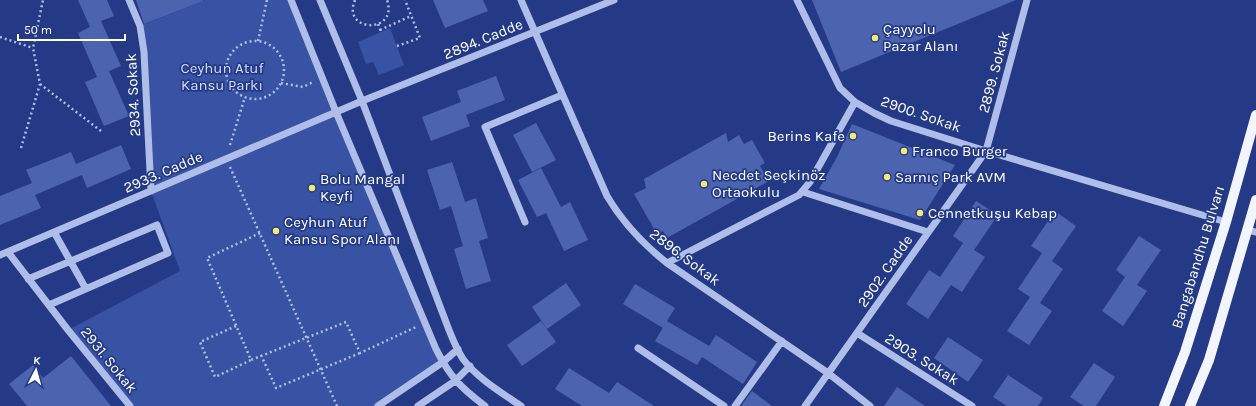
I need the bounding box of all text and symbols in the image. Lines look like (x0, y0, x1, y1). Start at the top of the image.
street label: 2894. Cadde (441, 15, 525, 63)
scale bar (18, 16, 125, 42)
place label: Çayyolu Pazar Alanı (883, 20, 959, 55)
text: 50 m (24, 23, 52, 37)
street label: 2899. Sokak (974, 29, 1014, 115)
marker: Çayyolu Pazar Alanı (870, 33, 880, 43)
street label: 2934. Sokak (122, 53, 144, 137)
park label: Ceyhun Atuf Kansu Parkı (180, 59, 264, 94)
street label: 2900. Sokak (878, 92, 964, 136)
place label: Berins Kafe (767, 127, 845, 145)
marker: Berins Kafe (848, 131, 858, 141)
place label: Franco Burger (912, 142, 1008, 160)
marker: Franco Burger (899, 146, 909, 156)
street label: 2933. Cadde (121, 147, 205, 197)
place label: Necdet Seçkinöz Ortaokulu (712, 166, 825, 201)
place label: Sarnıç Park AVM (895, 168, 1006, 186)
place label: Bolu Mangal Keyfi (320, 170, 405, 205)
marker: Sarnıç Park AVM (882, 172, 892, 182)
marker: Necdet Seçkinöz Ortaokulu (699, 179, 709, 189)
marker: Bolu Mangal Keyfi (307, 183, 317, 193)
street label: Bangabandhu Bulvarı (1168, 183, 1228, 331)
place label: Cennetkuşu Kebap (928, 204, 1057, 222)
marker: Cennetkuşu Kebap (915, 208, 925, 218)
place label: Ceyhun Atuf Kansu Spor Alanı (284, 213, 401, 248)
street label: 2896. Sokak (646, 225, 724, 289)
marker: Ceyhun Atuf Kansu Spor Alanı (271, 226, 281, 236)
street label: 2902. Cadde (853, 231, 917, 311)
street label: 2931. Sokak (77, 323, 141, 397)
street label: 2903. Sokak (882, 329, 962, 389)
north arrow (16, 350, 56, 390)
text: K (33, 354, 42, 367)

